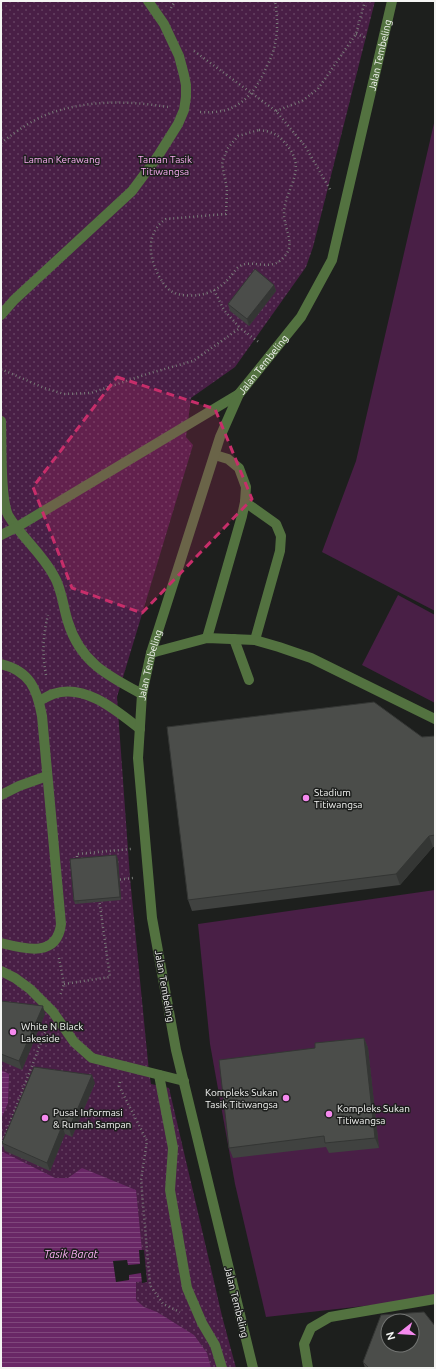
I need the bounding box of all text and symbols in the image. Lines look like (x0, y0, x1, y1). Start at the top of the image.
street label: Jalan Tembeling (366, 18, 394, 92)
park label: Laman Kerawang (24, 154, 100, 165)
park label: Taman Tasik Titiwangsa (138, 154, 192, 177)
street label: Jalan Tembeling (236, 333, 291, 396)
street label: Jalan Tembeling (137, 628, 164, 701)
place label: Stadium Titiwangsa (314, 787, 362, 810)
marker: Stadium Titiwangsa (301, 793, 311, 803)
street label: Jalan Tembeling (153, 949, 176, 1023)
place label: White N Black Lakeside (21, 1021, 83, 1044)
marker: White N Black Lakeside (8, 1027, 18, 1037)
place label: Kompleks Sukan Tasik Titiwangsa (205, 1087, 278, 1110)
marker: Kompleks Sukan Tasik Titiwangsa (281, 1093, 291, 1103)
place label: Kompleks Sukan Titiwangsa (337, 1103, 410, 1126)
place label: Pusat Informasi & Rumah Sampan (53, 1107, 131, 1130)
marker: Kompleks Sukan Titiwangsa (324, 1109, 334, 1119)
marker: Pusat Informasi & Rumah Sampan (40, 1113, 50, 1123)
water label: Tasik Barat (44, 1248, 99, 1260)
street label: Jalan Tembeling (222, 1265, 251, 1339)
north arrow (380, 1313, 420, 1353)
text: N (383, 1330, 397, 1342)

